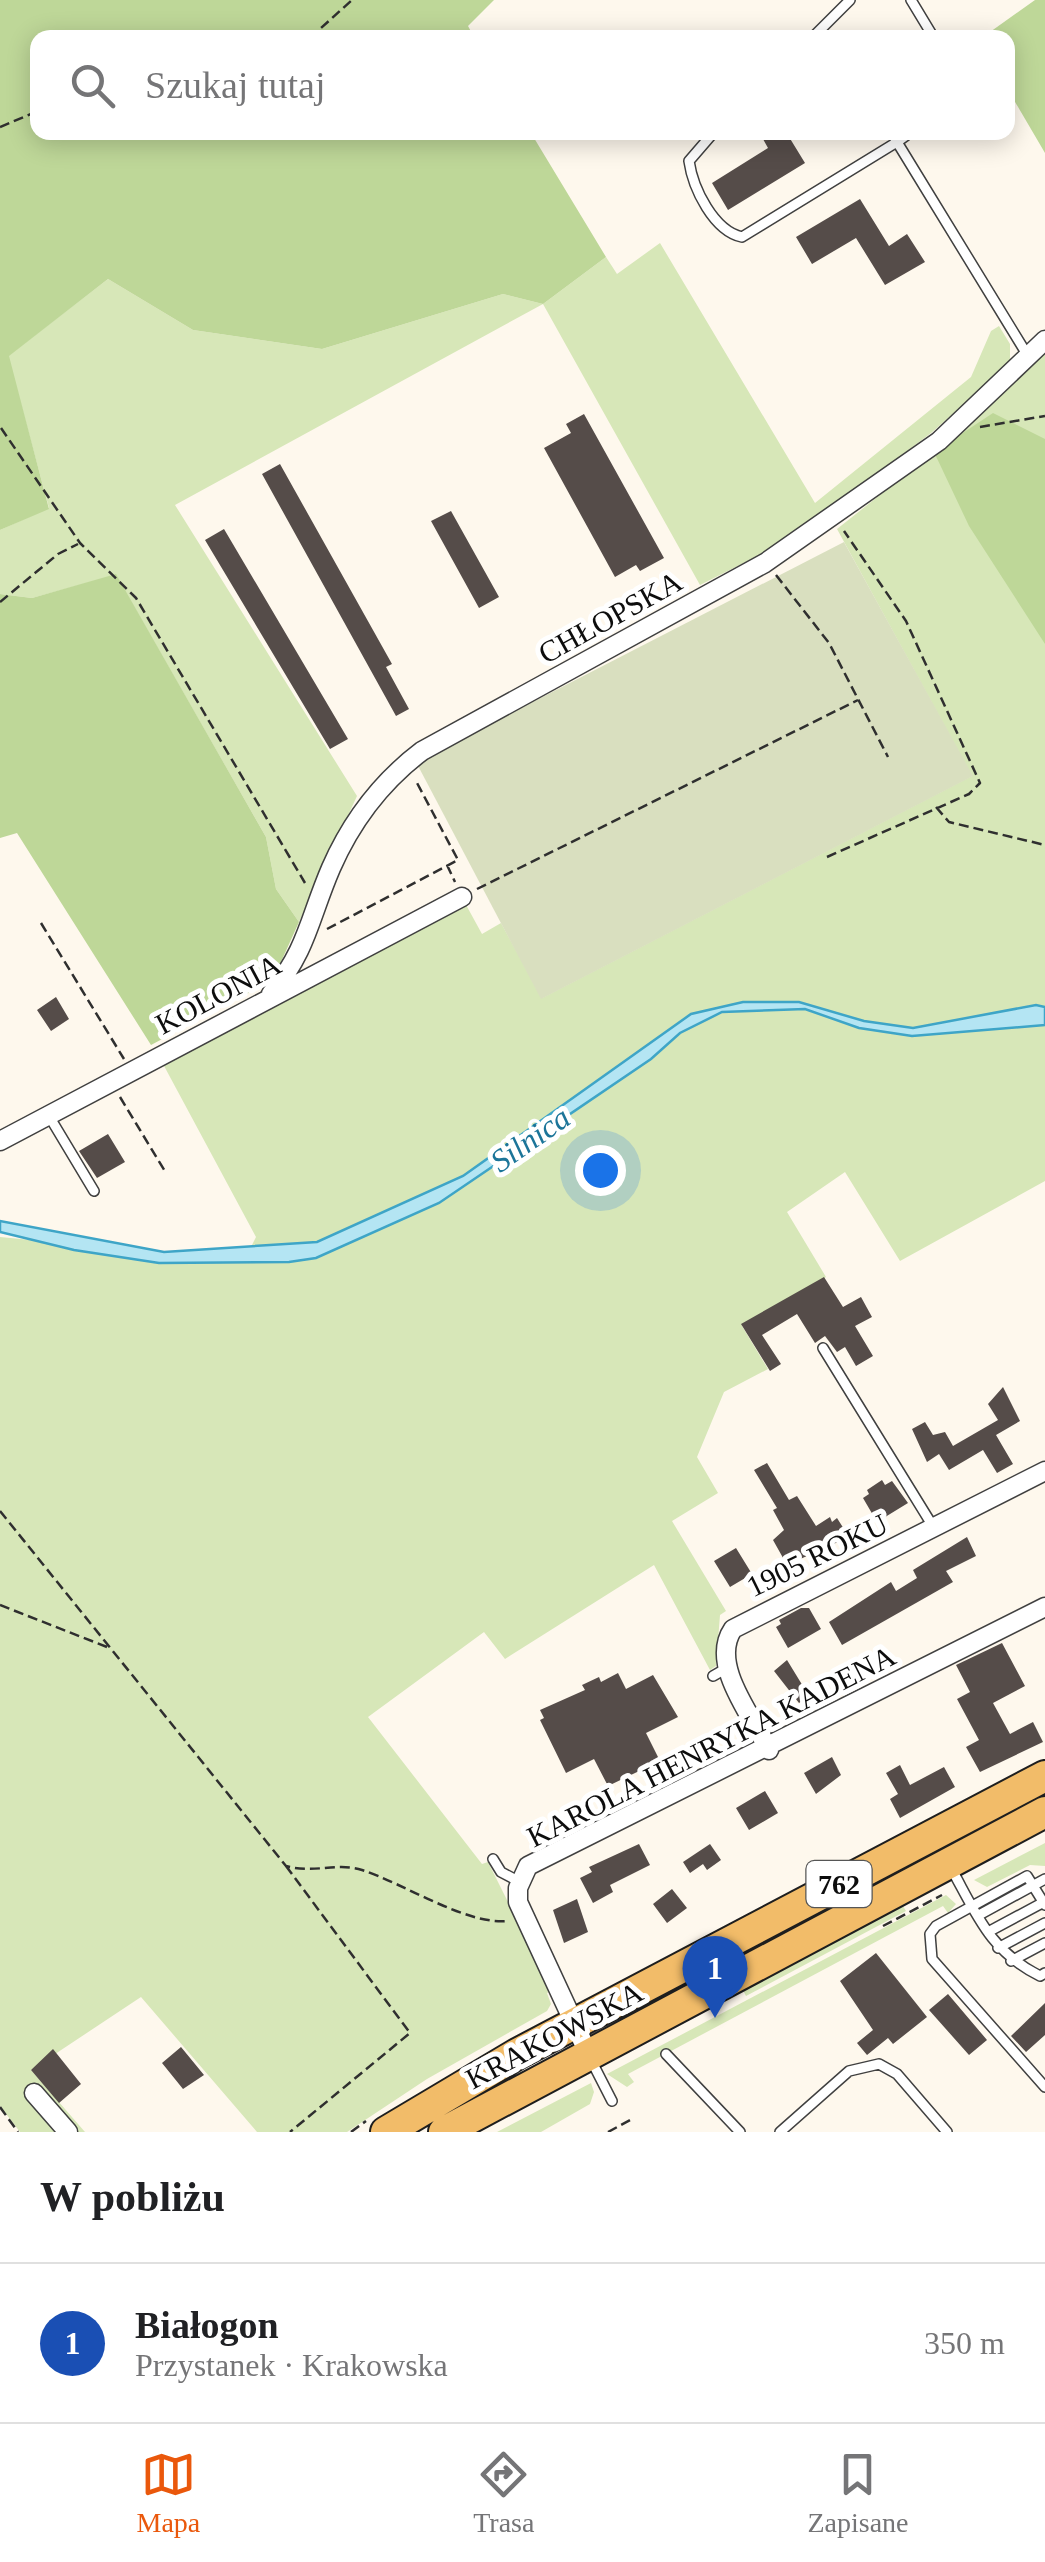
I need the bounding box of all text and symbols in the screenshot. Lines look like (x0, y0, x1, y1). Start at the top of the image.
search box (30, 30, 1015, 140)
icon: search (65, 58, 120, 113)
text: Szukaj tutaj (145, 64, 325, 106)
street label: CHŁOPSKA (533, 564, 688, 670)
street label: KOLONIA (150, 947, 286, 1041)
water label: Silnica (483, 1099, 577, 1179)
your location (575, 1145, 626, 1196)
street label: 1905 ROKU (741, 1507, 893, 1603)
street label: KAROLA HENRYKA KADENA (522, 1638, 901, 1853)
road number: 762 (806, 1861, 872, 1907)
pin: 1 (682, 1936, 748, 2018)
street label: KRAKOWSKA (460, 1975, 648, 2095)
text: W pobliżu (40, 2174, 225, 2220)
text: Białogon (135, 2304, 279, 2346)
text: 1 (65, 2325, 81, 2361)
text: 350 m (924, 2325, 1005, 2361)
text: Przystanek · Krakowska (135, 2347, 448, 2383)
tab: Mapa (136, 2447, 200, 2539)
tab: Trasa (473, 2447, 534, 2539)
tab: Zapisane (807, 2447, 908, 2539)

